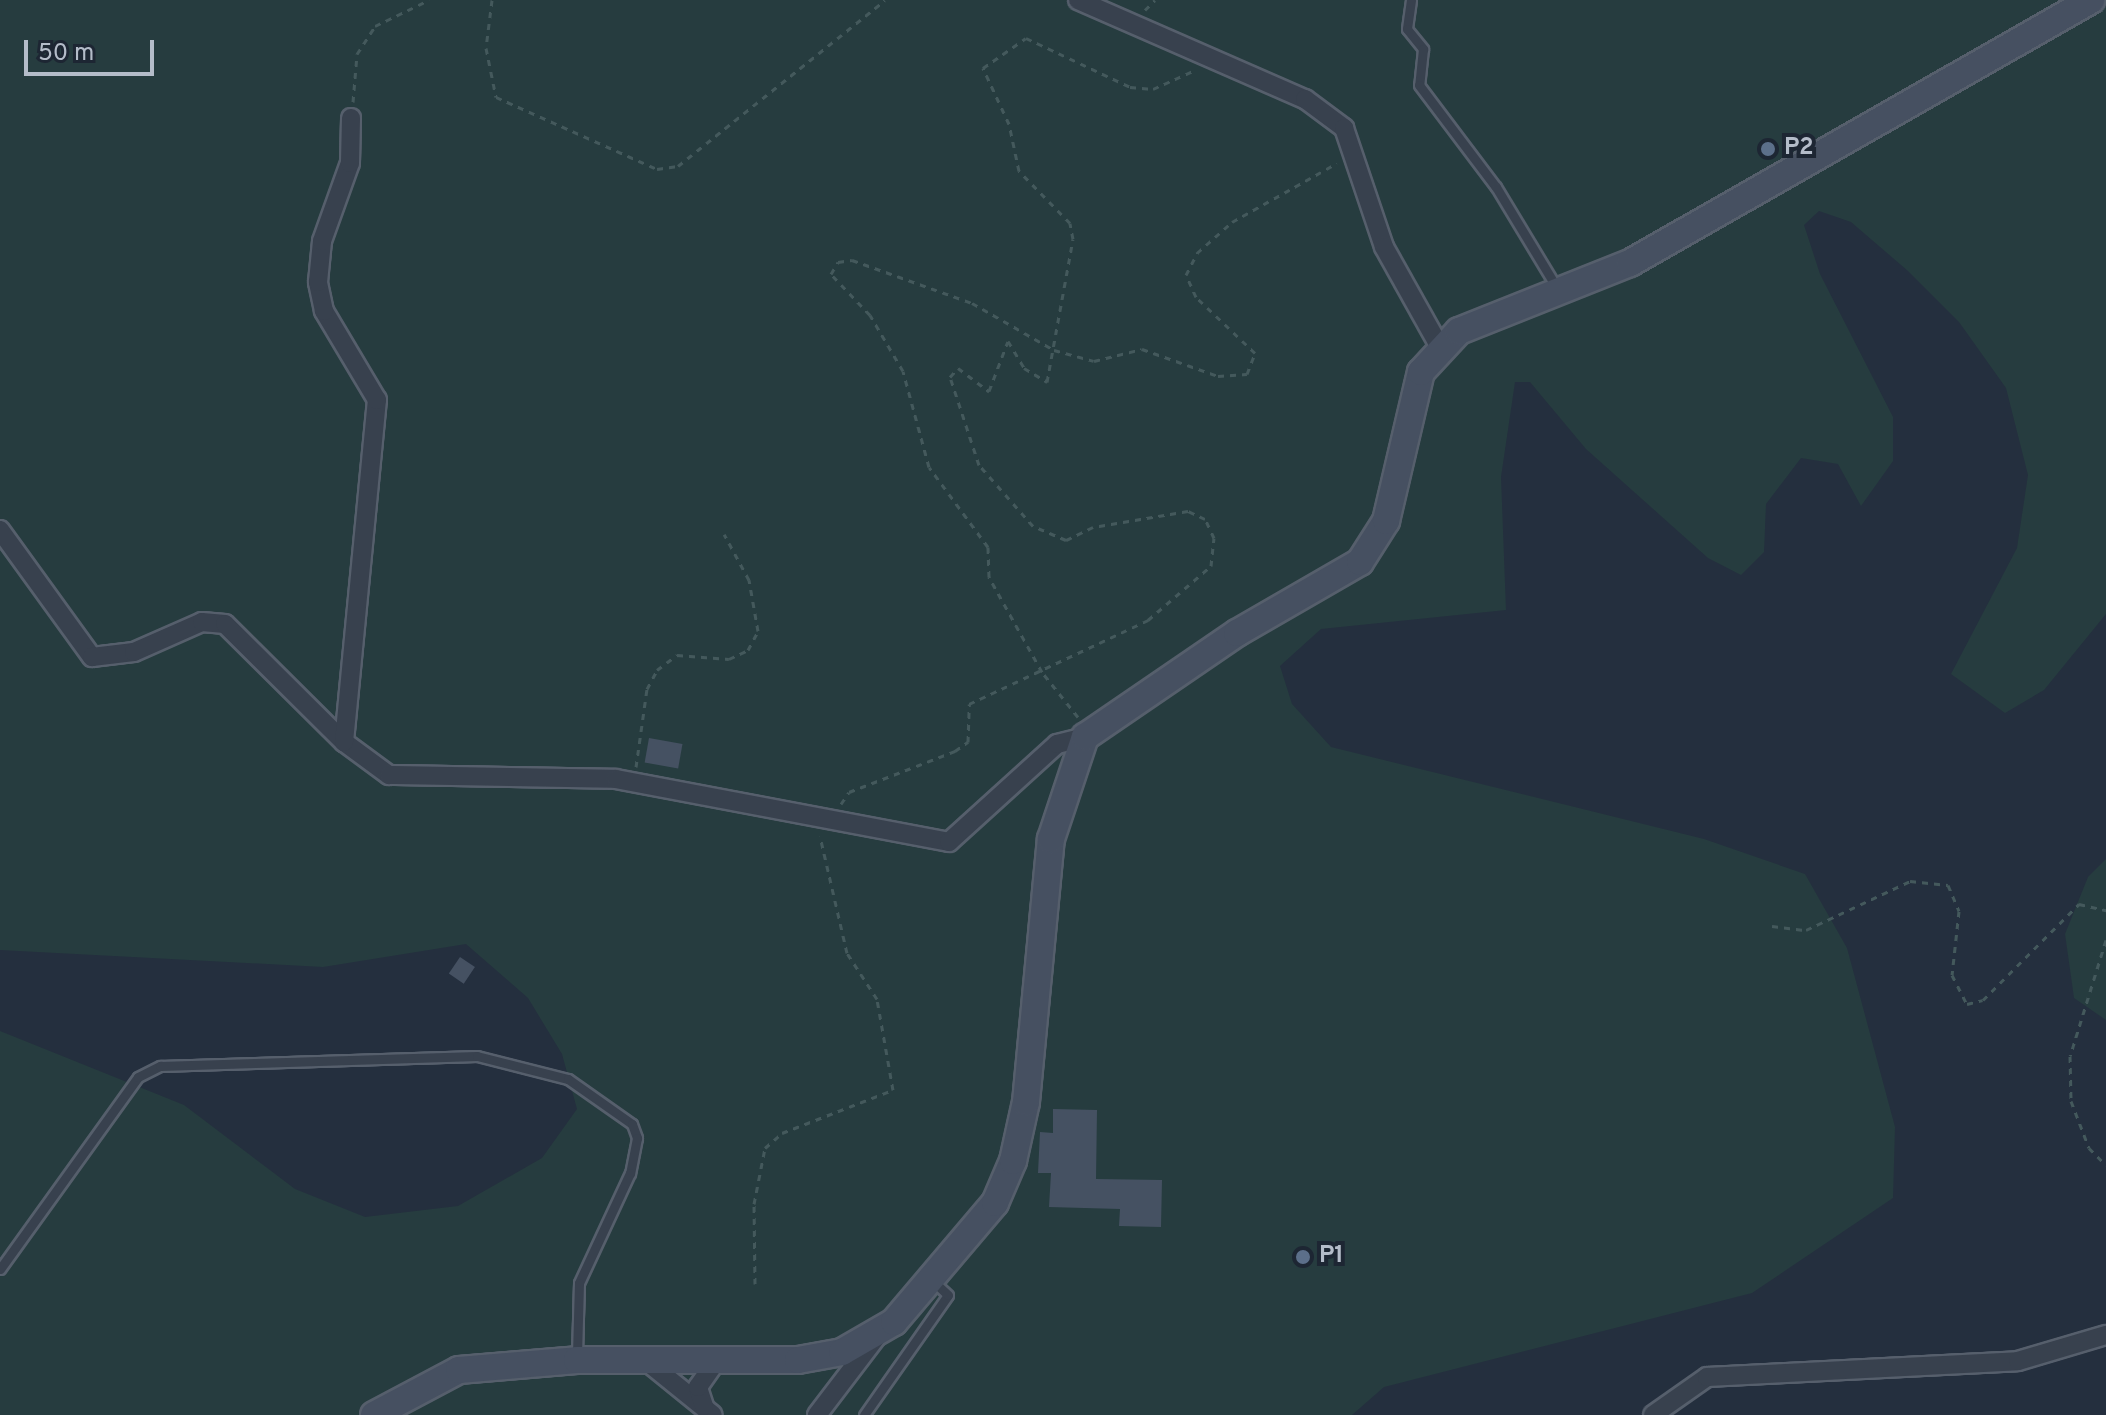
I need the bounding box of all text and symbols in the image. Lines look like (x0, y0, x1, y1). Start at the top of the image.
scale bar (28, 24, 158, 74)
text: 50 m (38, 39, 94, 69)
place label: P2 (1784, 135, 1814, 163)
marker: P2 (1759, 140, 1777, 158)
place label: P1 (1319, 1243, 1344, 1271)
marker: P1 (1294, 1248, 1312, 1266)

